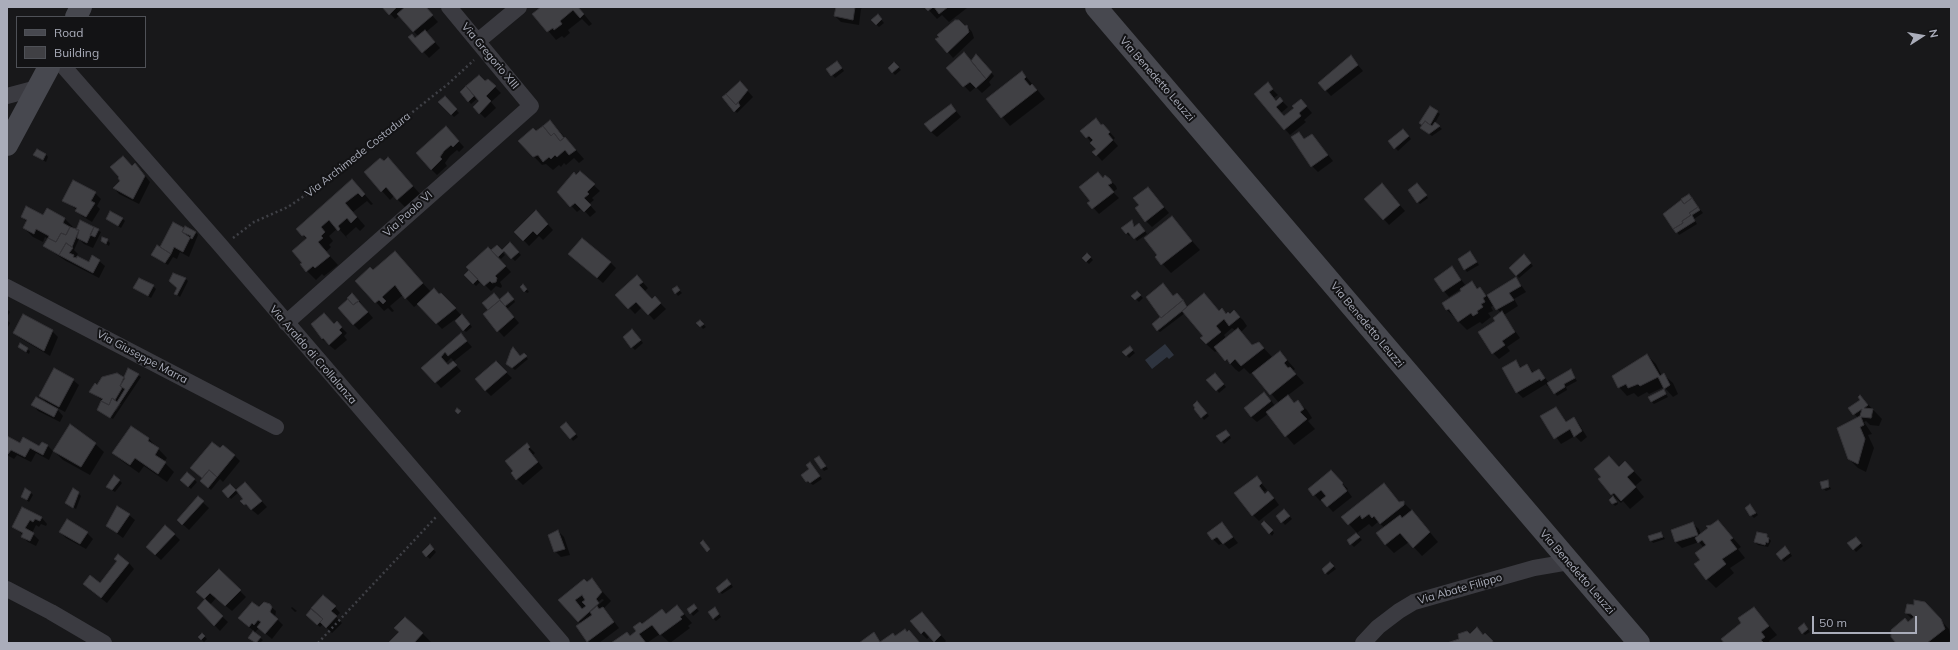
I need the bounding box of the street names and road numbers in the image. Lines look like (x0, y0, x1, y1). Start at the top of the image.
street label: Via Gregorio XIII (459, 20, 521, 92)
street label: Via Benedetto Leuzzi (1117, 34, 1197, 124)
street label: Via Archimede Costadura (303, 110, 413, 200)
street label: Via Paolo VI (381, 188, 435, 240)
street label: Via Benedetto Leuzzi (1327, 280, 1407, 370)
street label: Via Araldo di Crollalanza (267, 303, 359, 407)
street label: Via Giuseppe Marra (94, 328, 190, 386)
street label: Via Benedetto Leuzzi (1537, 527, 1617, 617)
street label: Via Abate Filippo (1416, 571, 1504, 607)

